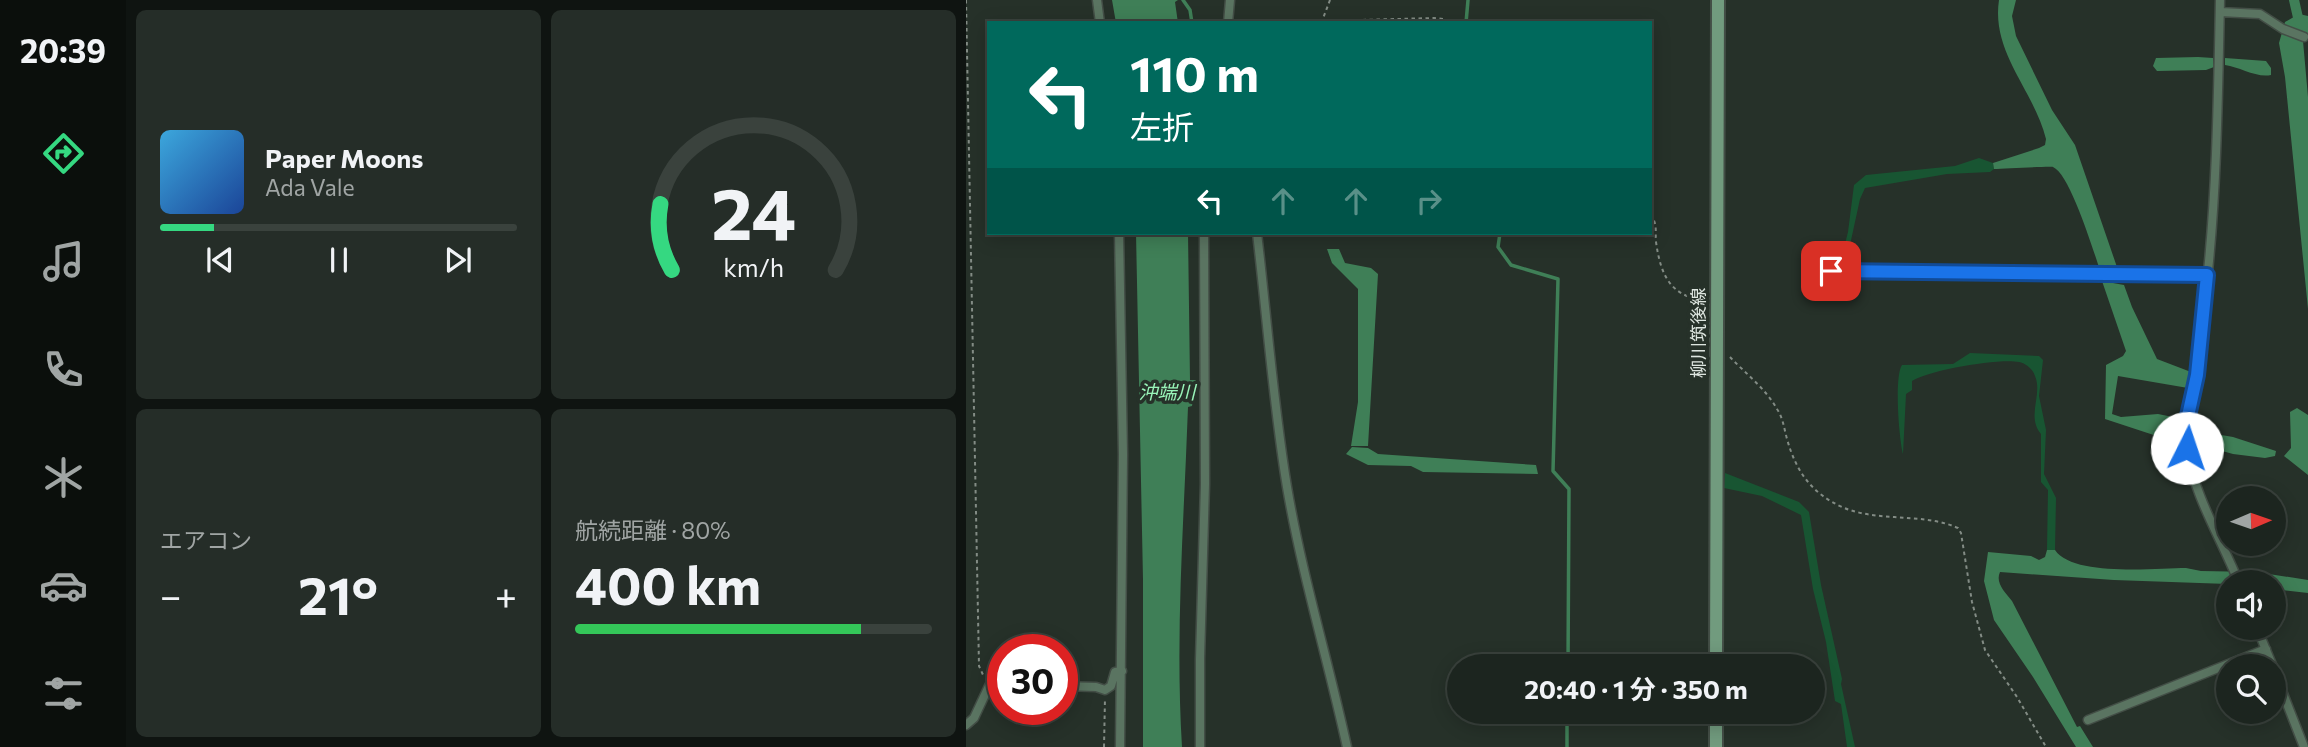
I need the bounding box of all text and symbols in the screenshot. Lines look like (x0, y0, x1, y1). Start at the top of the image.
text: 20:39 (20, 30, 106, 70)
text: 110 m (1130, 42, 1259, 102)
icon: left (1015, 49, 1106, 140)
text: 左折 (1130, 106, 1194, 146)
icon: directions (39, 129, 88, 178)
text: Paper Moons (265, 142, 423, 173)
text: 24 (711, 167, 796, 256)
text: Ada Vale (265, 173, 355, 201)
icon: left (1191, 182, 1229, 220)
icon: ahead (1264, 182, 1302, 220)
icon: ahead (1337, 182, 1375, 220)
icon: right (1410, 182, 1448, 220)
icon: music (39, 237, 88, 286)
icon: previous (201, 241, 239, 279)
icon: pause (320, 241, 358, 279)
icon: next (439, 241, 477, 279)
pin (1801, 241, 1861, 301)
text: km/h (723, 252, 784, 282)
icon: arrive (1812, 252, 1850, 290)
street label: 柳川筑後線 (1687, 288, 1709, 378)
icon: phone (39, 345, 88, 394)
water label: 沖端川 (1138, 380, 1197, 403)
position arrow (2150, 411, 2224, 485)
icon: climate (39, 453, 88, 502)
north arrow (2216, 486, 2286, 556)
map controls (2216, 486, 2286, 724)
text: 航続距離 · 80% (575, 516, 730, 544)
text: エアコン (160, 526, 252, 554)
text: 400 km (575, 552, 761, 616)
icon: car (39, 561, 88, 610)
text: 21° (298, 562, 378, 626)
button: sound (2216, 570, 2286, 640)
text: − (160, 571, 182, 618)
text: + (495, 571, 517, 618)
speed limit sign: 30 (987, 634, 1078, 725)
button: search (2216, 654, 2286, 724)
icon: filters (39, 669, 88, 718)
text: 20:40 · 1 分 · 350 m (1524, 673, 1748, 704)

